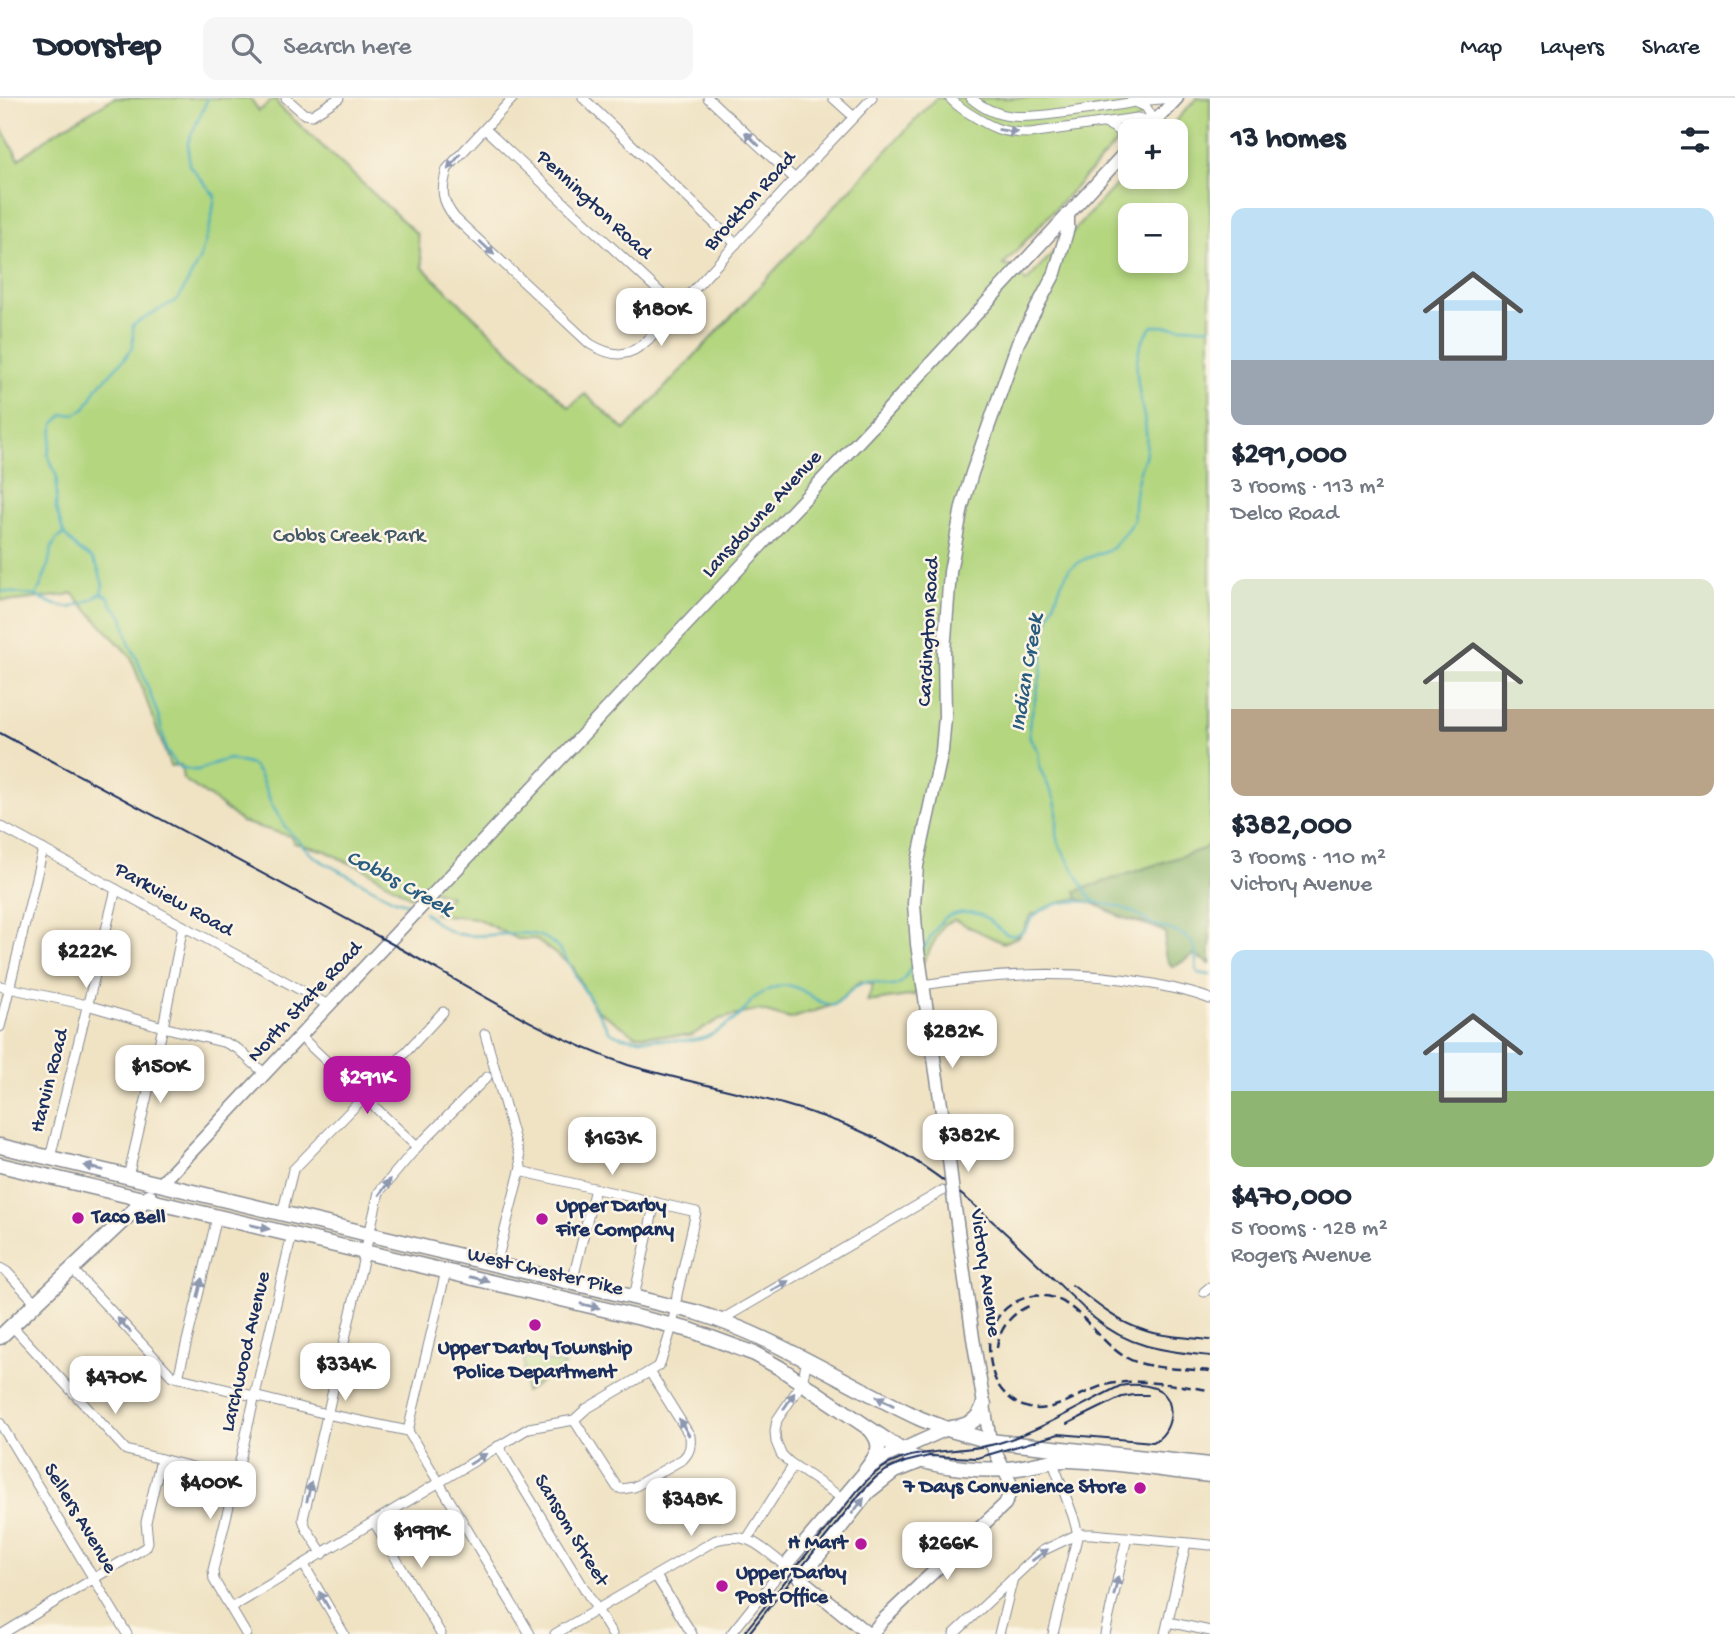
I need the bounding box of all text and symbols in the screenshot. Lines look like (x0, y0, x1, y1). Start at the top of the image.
search box (203, 17, 693, 80)
text: Doorstep (35, 29, 161, 67)
icon: search (227, 29, 265, 67)
text: Search here (283, 33, 411, 64)
text: Map (1460, 34, 1502, 63)
text: Layers (1540, 34, 1604, 63)
text: Share (1642, 34, 1700, 63)
map controls (1118, 119, 1188, 273)
button: + (1118, 119, 1188, 189)
icon: filters (1676, 121, 1714, 159)
text: 13 homes (1231, 123, 1345, 158)
one-way arrow (997, 126, 1019, 137)
one-way arrow (744, 131, 761, 147)
street label: Pennington Road (529, 145, 657, 267)
street label: Brockton Road (699, 146, 804, 258)
one-way arrow (446, 153, 462, 171)
button: − (1118, 203, 1188, 273)
one-way arrow (478, 239, 495, 255)
icon: home (1410, 253, 1536, 379)
pin: $180K (612, 288, 710, 348)
text: $180K (632, 297, 690, 324)
text: $291,000 (1231, 439, 1347, 474)
street label: Lansdowne Avenue (697, 445, 829, 584)
text: 3 rooms · 113 m² (1231, 474, 1385, 501)
text: Delco Road (1231, 501, 1338, 528)
park label: Cobbs Creek Park (273, 525, 428, 550)
street label: Cardington Road (914, 555, 946, 707)
water label: Indian Creek (1005, 610, 1051, 734)
icon: home (1410, 624, 1536, 750)
text: $382,000 (1231, 810, 1352, 845)
water label: Cobbs Creek (341, 845, 460, 925)
text: 3 rooms · 110 m² (1231, 845, 1386, 872)
street label: Parkview Road (108, 858, 238, 945)
text: Victory Avenue (1231, 872, 1372, 899)
pin: $222K (37, 930, 135, 990)
street label: North State Road (243, 936, 370, 1069)
text: $222K (58, 939, 114, 966)
icon: home (1410, 995, 1536, 1121)
pin: $282K (903, 1010, 1001, 1070)
text: $282K (923, 1019, 981, 1046)
street label: Harvin Road (26, 1025, 76, 1135)
pin: $150K (111, 1046, 209, 1105)
text: $150K (131, 1054, 189, 1081)
pin: $291K (318, 1056, 416, 1116)
text: $291K (339, 1065, 395, 1092)
pin: $382K (919, 1114, 1017, 1174)
pin: $163K (563, 1118, 661, 1177)
text: $382K (939, 1123, 997, 1150)
text: $163K (584, 1126, 640, 1153)
one-way arrow (83, 1162, 105, 1173)
one-way arrow (378, 1178, 392, 1196)
text: $470,000 (1231, 1181, 1352, 1216)
place label: Upper Darby Fire Company (555, 1195, 675, 1244)
place label: Taco Bell (90, 1206, 166, 1231)
street label: Victory Avenue (963, 1207, 1005, 1340)
marker: Taco Bell (70, 1210, 86, 1226)
marker: Upper Darby Fire Company (534, 1211, 550, 1227)
text: 5 rooms · 128 m² (1231, 1216, 1388, 1243)
one-way arrow (249, 1222, 271, 1233)
street label: West Chester Pike (465, 1243, 627, 1303)
text: Rogers Avenue (1231, 1243, 1371, 1270)
street label: Larchwood Avenue (216, 1268, 278, 1435)
one-way arrow (468, 1274, 490, 1285)
one-way arrow (195, 1277, 206, 1299)
one-way arrow (770, 1280, 789, 1292)
one-way arrow (579, 1300, 601, 1311)
one-way arrow (116, 1317, 132, 1334)
marker: Upper Darby Township Police Department (527, 1317, 543, 1333)
place label: Upper Darby Township Police Department (438, 1337, 633, 1386)
pin: $334K (296, 1344, 394, 1403)
text: $334K (316, 1352, 374, 1379)
pin: $470K (66, 1356, 164, 1416)
text: $470K (86, 1365, 144, 1392)
one-way arrow (782, 1392, 796, 1410)
one-way arrow (875, 1396, 895, 1407)
one-way arrow (677, 1417, 690, 1436)
one-way arrow (468, 1452, 488, 1465)
street label: Sellers Avenue (36, 1459, 122, 1580)
pin: $400K (161, 1462, 259, 1521)
text: $400K (180, 1470, 240, 1497)
street label: Sansom Street (527, 1471, 614, 1593)
place label: 7 Days Convenience Store (903, 1476, 1127, 1501)
pin: $348K (642, 1478, 740, 1538)
marker: 7 Days Convenience Store (1132, 1480, 1148, 1496)
one-way arrow (304, 1481, 315, 1503)
text: $348K (662, 1487, 720, 1514)
one-way arrow (850, 1497, 865, 1515)
pin: $199K (372, 1510, 470, 1570)
text: $199K (393, 1519, 449, 1546)
pin: $266K (898, 1522, 996, 1582)
text: $266K (918, 1531, 976, 1558)
place label: H Mart (788, 1532, 849, 1557)
marker: H Mart (853, 1536, 869, 1552)
one-way arrow (1031, 1548, 1050, 1562)
place label: Upper Darby Post Office (735, 1562, 847, 1611)
one-way arrow (1111, 1574, 1122, 1596)
marker: Upper Darby Post Office (714, 1578, 730, 1594)
one-way arrow (318, 1590, 330, 1609)

